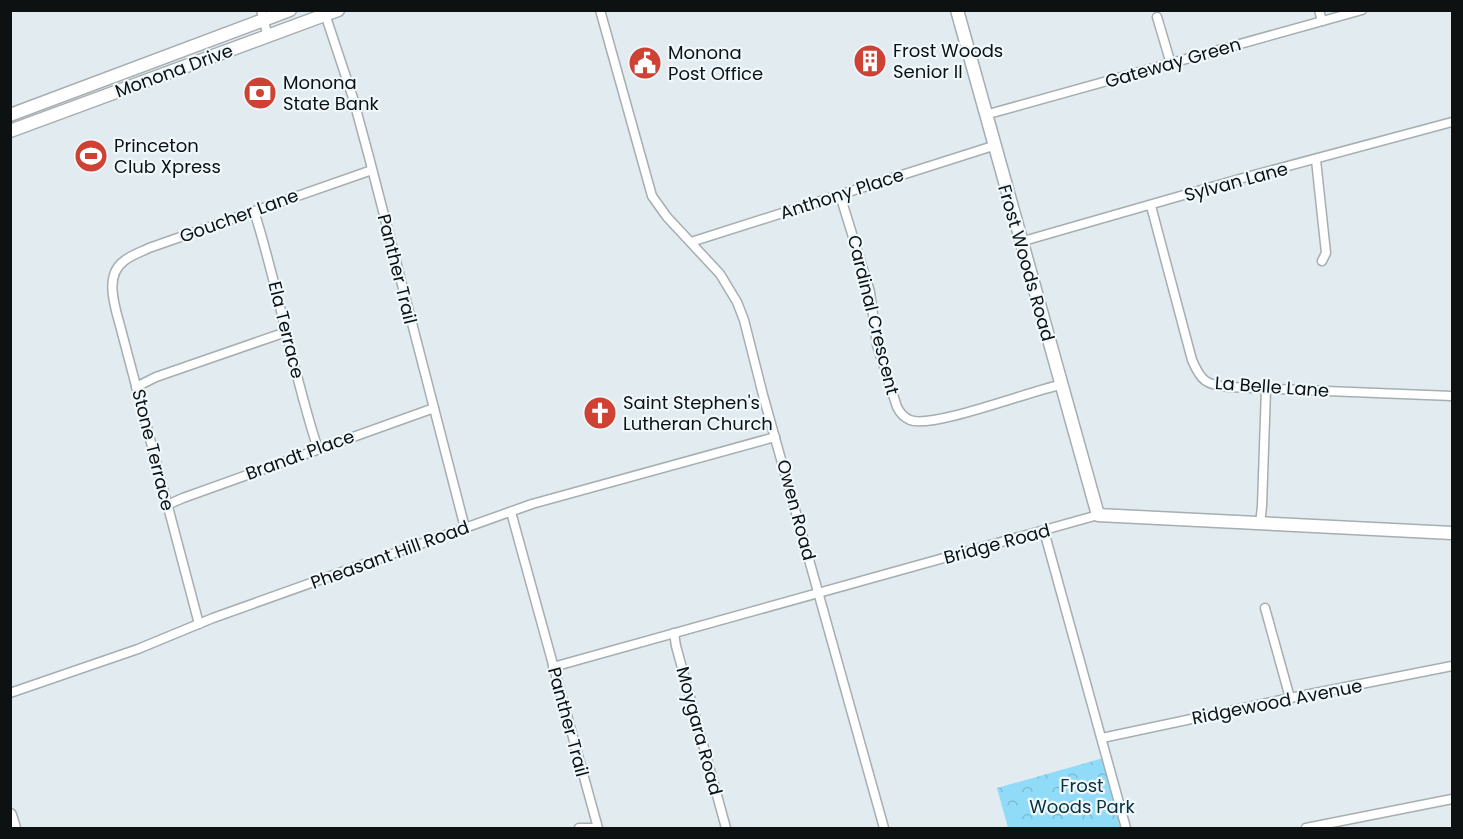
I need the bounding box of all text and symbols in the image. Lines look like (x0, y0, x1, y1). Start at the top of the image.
street label: Gateway Green (1102, 31, 1244, 94)
street label: Monona Drive (111, 38, 236, 103)
place label: Frost Woods Senior II (893, 38, 1003, 84)
place label: Monona Post Office (668, 40, 763, 86)
building icon: Frost Woods Senior II (852, 43, 888, 79)
public building icon: Monona Post Office (627, 45, 663, 81)
place label: Monona State Bank (283, 70, 380, 116)
bank icon: Monona State Bank (242, 75, 278, 111)
place label: Princeton Club Xpress (114, 133, 221, 179)
sports icon: Princeton Club Xpress (73, 138, 109, 174)
street label: Sylvan Lane (1181, 156, 1290, 207)
street label: Anthony Place (777, 162, 907, 225)
street label: Goucher Lane (176, 182, 302, 249)
street label: Frost Woods Road (992, 182, 1061, 344)
street label: Panther Trail (372, 211, 423, 326)
street label: Cardinal Crescent (842, 232, 905, 397)
street label: Ela Terrace (262, 279, 311, 381)
street label: La Belle Lane (1214, 370, 1330, 403)
street label: Stone Terrace (126, 386, 181, 513)
place label: Saint Stephen's Lutheran Church (623, 390, 773, 436)
church icon: Saint Stephen's Lutheran Church (582, 395, 618, 431)
street label: Brandt Place (242, 423, 358, 486)
street label: Owen Road (771, 457, 822, 563)
street label: Pheasant Hill Road (307, 514, 473, 595)
street label: Bridge Road (941, 517, 1053, 570)
street label: Panther Trail (542, 664, 595, 779)
street label: Moygara Road (670, 664, 729, 798)
street label: Ridgewood Avenue (1189, 673, 1364, 730)
park label: Frost Woods Park (1029, 773, 1136, 819)

